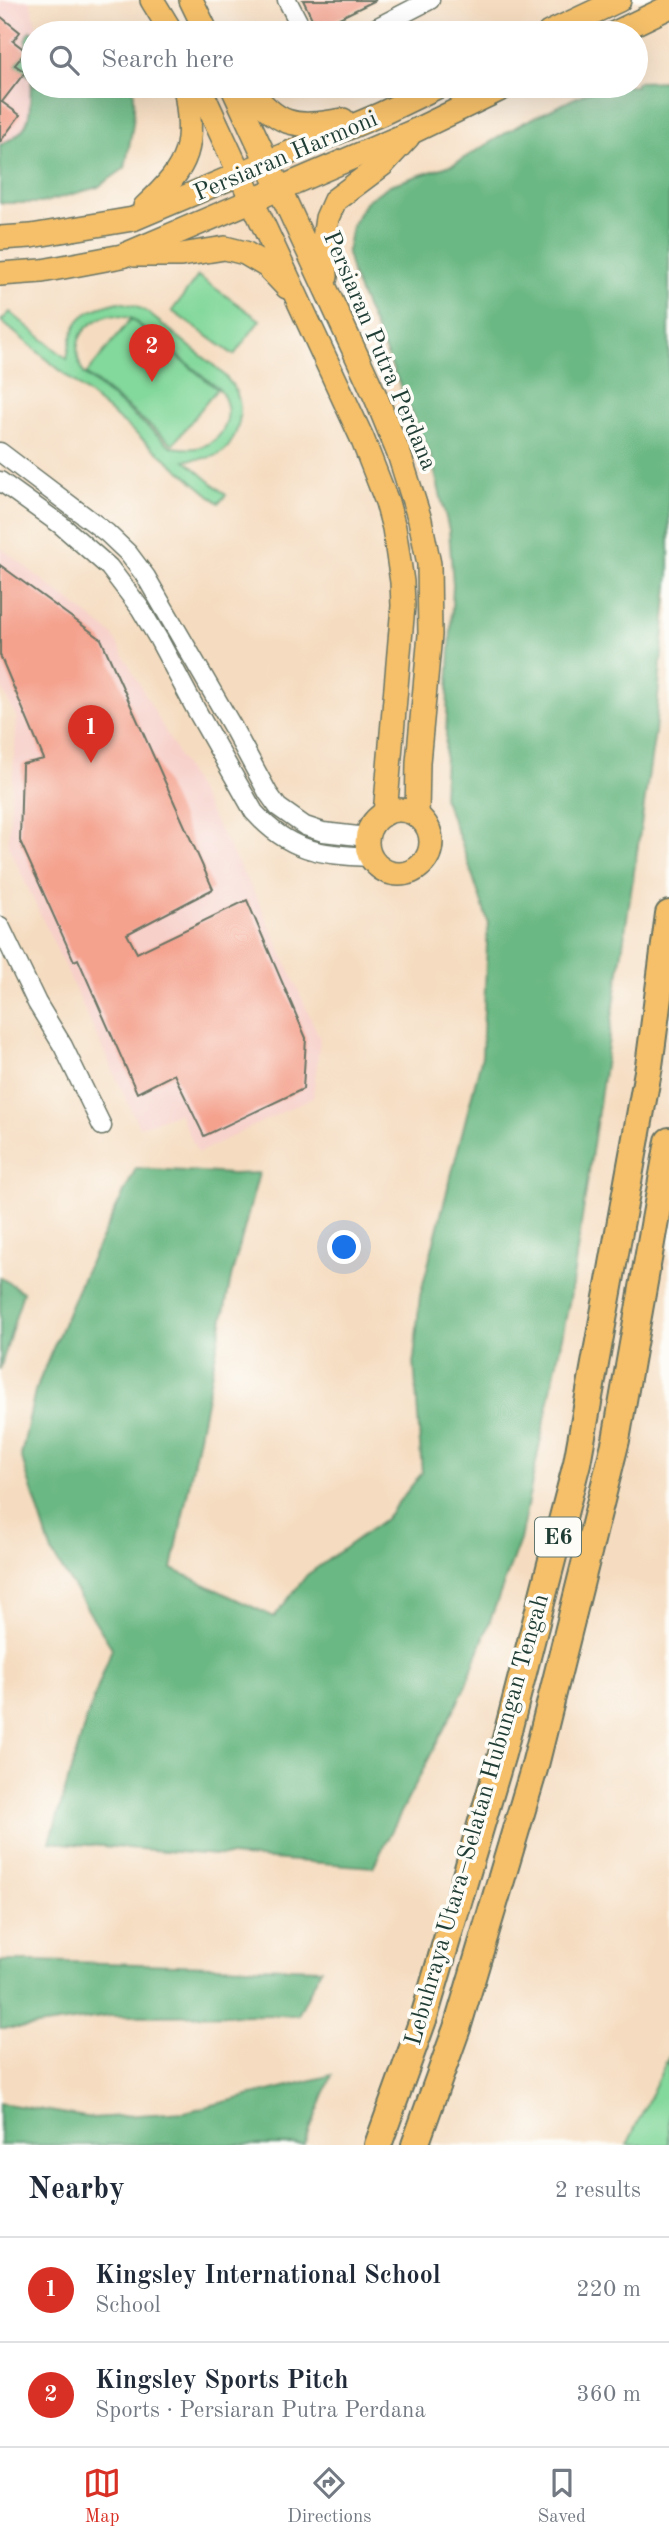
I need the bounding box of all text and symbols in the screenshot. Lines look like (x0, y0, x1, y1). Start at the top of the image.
search box (21, 21, 648, 98)
icon: search (45, 41, 83, 79)
text: Search here (101, 47, 234, 73)
street label: Persiaran Harmoni (191, 107, 381, 207)
street label: Persiaran Putra Perdana (318, 228, 440, 474)
pin: 2 (129, 324, 175, 382)
pin: 1 (68, 705, 114, 763)
your location (327, 1230, 361, 1264)
road number: E6 (535, 1518, 581, 1556)
street label: Lebuhraya Utara–Selatan Hubungan Tengah (402, 1592, 554, 2048)
text: Nearby (28, 2175, 125, 2205)
text: 2 results (555, 2179, 641, 2202)
text: Kingsley International School (95, 2263, 441, 2289)
text: 1 (44, 2278, 58, 2301)
text: 220 m (576, 2278, 641, 2301)
text: School (95, 2294, 161, 2317)
text: Kingsley Sports Pitch (95, 2368, 349, 2394)
text: 2 (44, 2383, 58, 2406)
text: 360 m (576, 2383, 641, 2406)
text: Sports · Persiaran Putra Perdana (95, 2399, 426, 2422)
tab: Map (83, 2464, 121, 2529)
tab: Directions (287, 2464, 372, 2529)
tab: Saved (538, 2464, 586, 2529)

